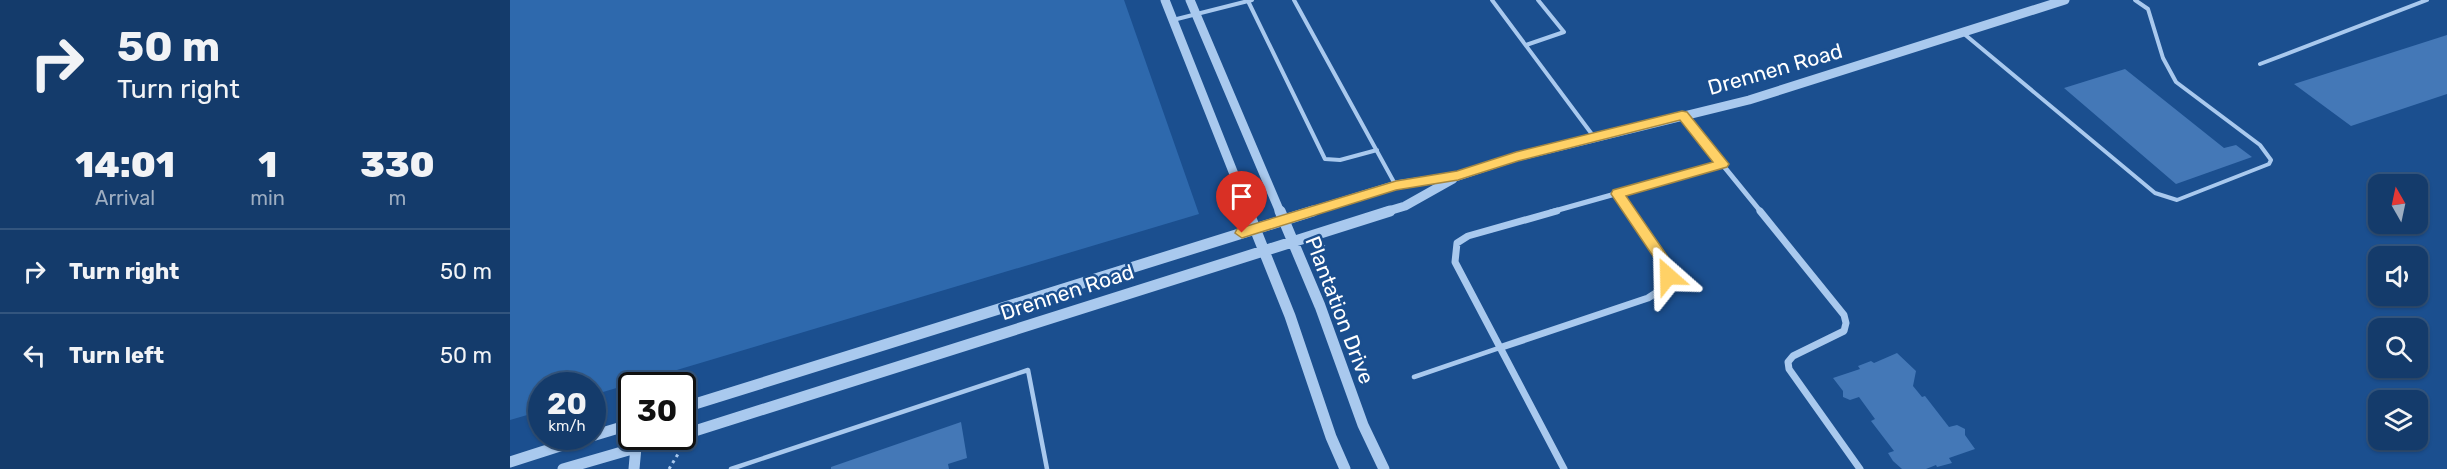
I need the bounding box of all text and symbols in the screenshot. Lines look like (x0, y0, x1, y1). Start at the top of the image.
text: 50 m (117, 22, 220, 72)
icon: right (18, 24, 96, 102)
street label: Drennen Road (1705, 38, 1845, 100)
text: Turn right (117, 73, 240, 105)
text: 14:01 (75, 143, 175, 186)
text: 1 (258, 143, 277, 186)
text: 330 (360, 143, 435, 186)
pin (1216, 171, 1267, 233)
north arrow (2368, 174, 2428, 234)
map controls (2368, 174, 2428, 450)
icon: arrive (1225, 180, 1258, 213)
text: Arrival (95, 186, 155, 210)
text: min (250, 186, 285, 210)
text: m (389, 186, 406, 210)
street label: Plantation Drive (1300, 233, 1380, 387)
position arrow (1636, 244, 1700, 308)
button: sound (2368, 246, 2428, 306)
icon: right (18, 255, 51, 288)
text: Turn right (69, 258, 179, 285)
text: 50 m (440, 258, 492, 285)
street label: Drennen Road (997, 259, 1137, 325)
button: search (2368, 318, 2428, 378)
icon: left (18, 339, 51, 372)
text: Turn left (69, 342, 164, 369)
text: 50 m (440, 342, 492, 369)
speed limit sign: 30 (618, 372, 696, 450)
text: 20 (547, 386, 587, 422)
button: layers (2368, 390, 2428, 450)
text: km/h (548, 417, 586, 435)

